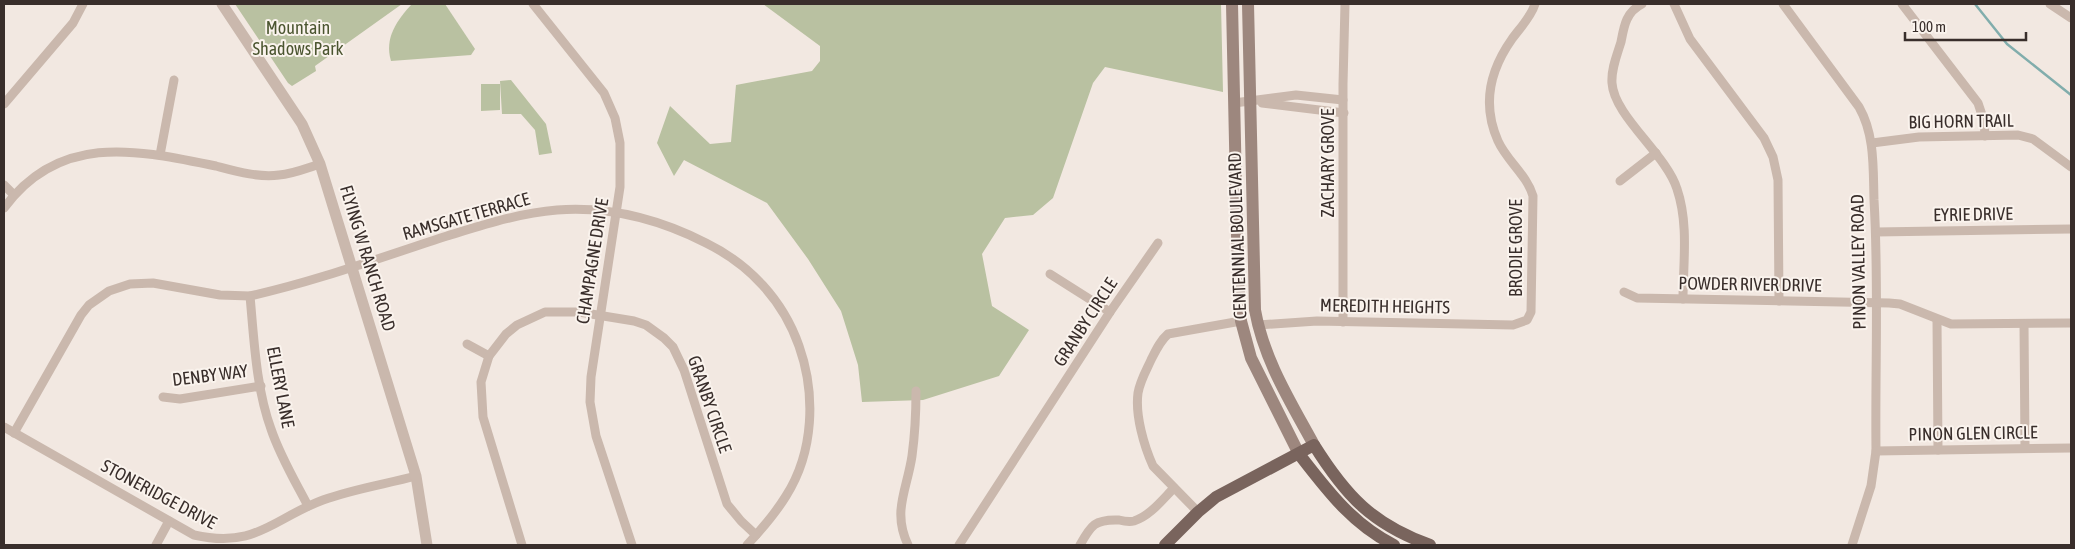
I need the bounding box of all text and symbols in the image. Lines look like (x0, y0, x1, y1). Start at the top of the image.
scale bar (1905, 10, 2026, 42)
park label: Mountain Shadows Park (252, 17, 344, 59)
text: 100 m (1912, 18, 1946, 35)
street label: ZACHARY GROVE (1317, 108, 1338, 217)
street label: BIG HORN TRAIL (1908, 110, 2014, 132)
street label: CENTENNIAL BOULEVARD (1224, 152, 1250, 320)
street label: FLYING W RANCH ROAD (336, 183, 400, 333)
street label: RAMSGATE TERRACE (400, 188, 532, 244)
street label: PINON VALLEY ROAD (1846, 194, 1870, 330)
street label: CHAMPAGNE DRIVE (572, 196, 612, 325)
street label: BRODIE GROVE (1505, 199, 1526, 297)
street label: EYRIE DRIVE (1933, 203, 2013, 225)
street label: POWDER RIVER DRIVE (1678, 272, 1822, 296)
street label: GRANBY CIRCLE (1049, 274, 1122, 370)
street label: MEREDITH HEIGHTS (1320, 294, 1451, 318)
street label: ELLERY LANE (263, 344, 299, 430)
street label: GRANBY CIRCLE (684, 353, 737, 456)
street label: DENBY WAY (171, 360, 249, 390)
street label: PINON GLEN CIRCLE (1908, 421, 2038, 445)
street label: STONERIDGE DRIVE (98, 455, 220, 533)

